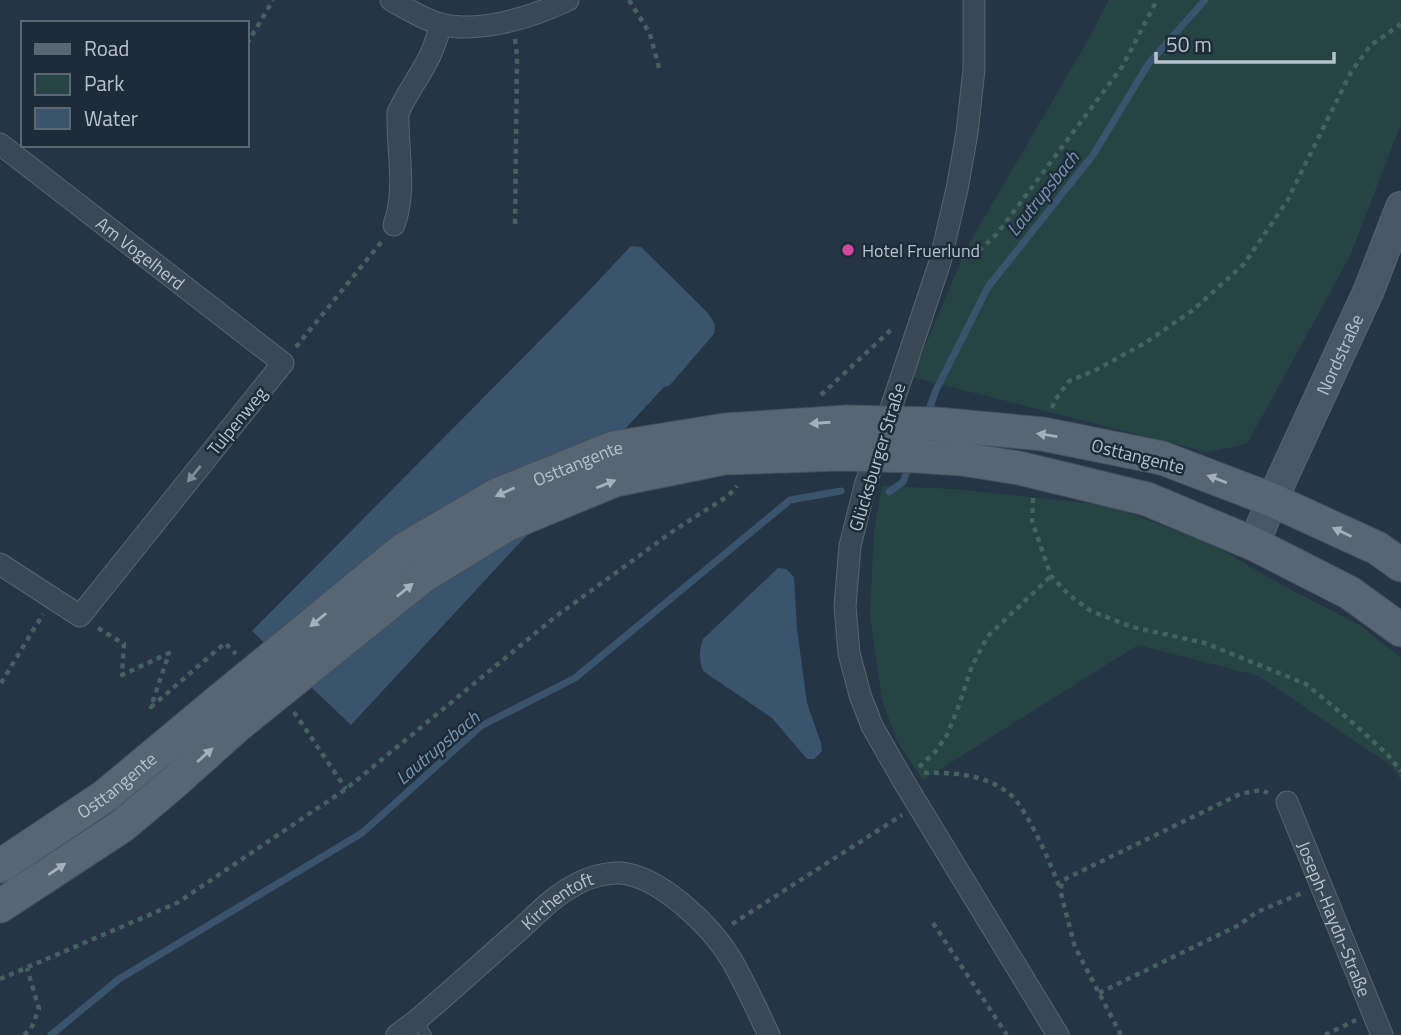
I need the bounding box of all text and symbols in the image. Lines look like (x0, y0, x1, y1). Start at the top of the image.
legend (21, 21, 248, 147)
scale bar (1156, 21, 1334, 65)
text: 50 m (1166, 28, 1212, 60)
text: Road (84, 32, 129, 64)
text: Park (84, 67, 124, 99)
text: Water (84, 102, 138, 134)
water label: Lautrupsbach (999, 144, 1086, 242)
street label: Am Vogelherd (91, 210, 191, 296)
place label: Hotel Fruerlund (862, 237, 980, 264)
marker: Hotel Fruerlund (840, 242, 856, 258)
street label: Nordstraße (1309, 309, 1370, 399)
street label: Glücksburger Straße (842, 379, 912, 535)
street label: Tulpenweg (201, 381, 273, 461)
one-way arrow (809, 418, 831, 429)
one-way arrow (1036, 429, 1058, 440)
street label: Osttangente (1089, 431, 1187, 481)
street label: Osttangente (529, 433, 624, 493)
one-way arrow (187, 465, 202, 482)
one-way arrow (1206, 473, 1227, 484)
one-way arrow (595, 479, 616, 490)
one-way arrow (494, 487, 515, 498)
one-way arrow (1332, 526, 1352, 538)
one-way arrow (396, 582, 414, 597)
one-way arrow (309, 612, 326, 627)
water label: Lautrupsbach (388, 703, 486, 791)
street label: Osttangente (71, 745, 162, 825)
one-way arrow (196, 747, 214, 763)
street label: Joseph-Haydn-Straße (1291, 837, 1378, 1001)
one-way arrow (48, 862, 66, 876)
street label: Kirchentoft (515, 864, 598, 936)

